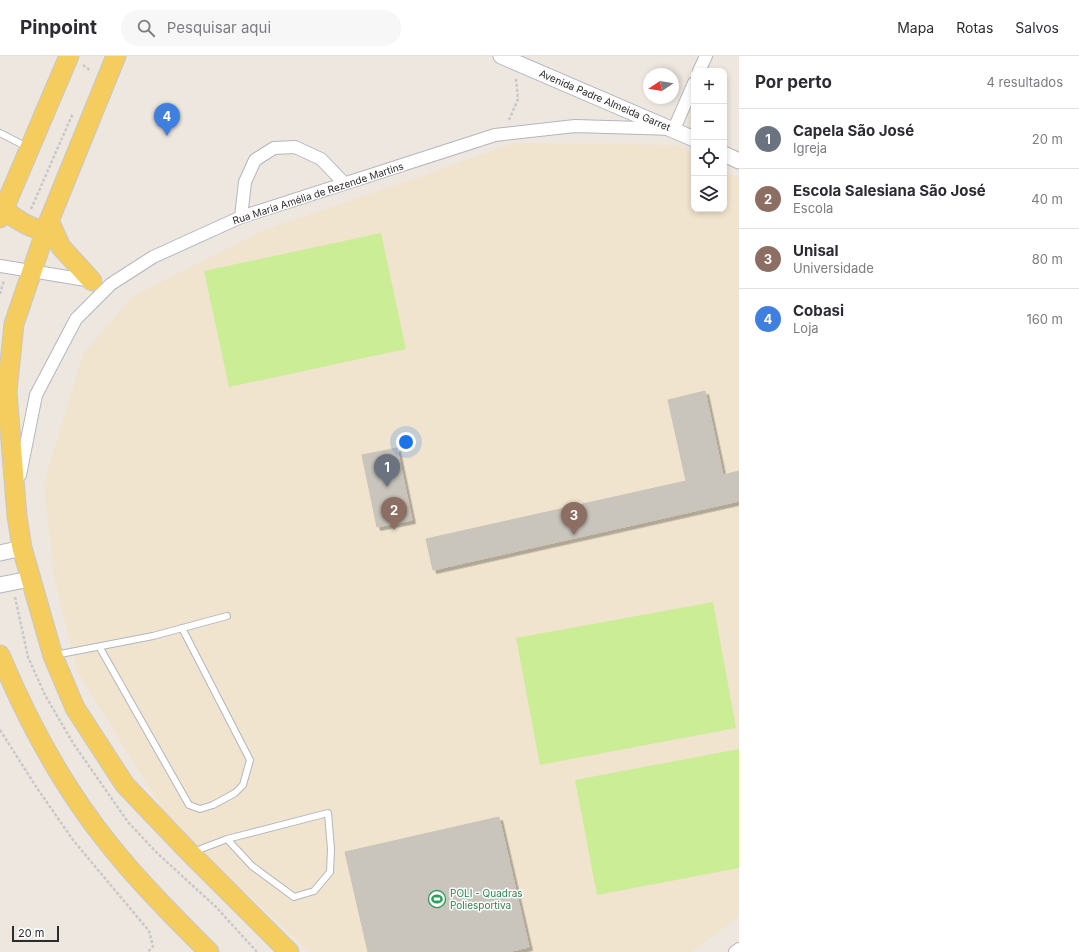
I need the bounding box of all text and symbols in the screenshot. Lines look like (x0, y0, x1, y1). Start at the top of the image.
search box (121, 10, 401, 46)
text: Pinpoint (20, 16, 97, 39)
icon: search (135, 17, 157, 39)
text: Pesquisar aqui (167, 18, 271, 37)
text: Mapa (897, 19, 934, 36)
text: Rotas (956, 19, 993, 36)
text: Salvos (1015, 19, 1059, 36)
street label: Avenida Padre Almeida Garret (538, 67, 673, 133)
north arrow (643, 68, 679, 104)
map controls (691, 68, 727, 212)
button: + (691, 68, 727, 104)
text: Por perto (755, 72, 832, 92)
text: 4 resultados (987, 74, 1063, 90)
pin: 4 (154, 103, 180, 136)
button: − (691, 104, 727, 140)
text: Capela São José (793, 121, 914, 140)
text: 1 (765, 131, 771, 147)
text: 20 m (1032, 131, 1063, 147)
button: locate (691, 140, 727, 176)
text: Igreja (793, 140, 827, 156)
street label: Rua Maria Amélia de Rezende Martins (231, 160, 405, 226)
button: layers (691, 176, 727, 212)
text: Escola Salesiana São José (793, 181, 986, 200)
text: 2 (764, 191, 772, 207)
text: 40 m (1031, 191, 1063, 207)
text: Escola (793, 200, 833, 216)
text: Unisal (793, 241, 839, 260)
text: 3 (764, 251, 772, 267)
text: 80 m (1032, 251, 1063, 267)
text: Universidade (793, 260, 874, 276)
text: Cobasi (793, 301, 844, 320)
text: 4 (764, 311, 772, 327)
text: 160 m (1026, 311, 1063, 327)
text: Loja (793, 320, 819, 336)
your location (396, 432, 416, 452)
pin: 1 (374, 454, 400, 487)
pin: 2 (381, 497, 407, 530)
pin: 3 (561, 502, 587, 535)
place label: POLI - Quadras Poliesportiva (450, 887, 523, 911)
sports icon: POLI - Quadras Poliesportiva (427, 889, 447, 909)
scale bar (12, 924, 59, 943)
text: 20 m (18, 926, 44, 940)

